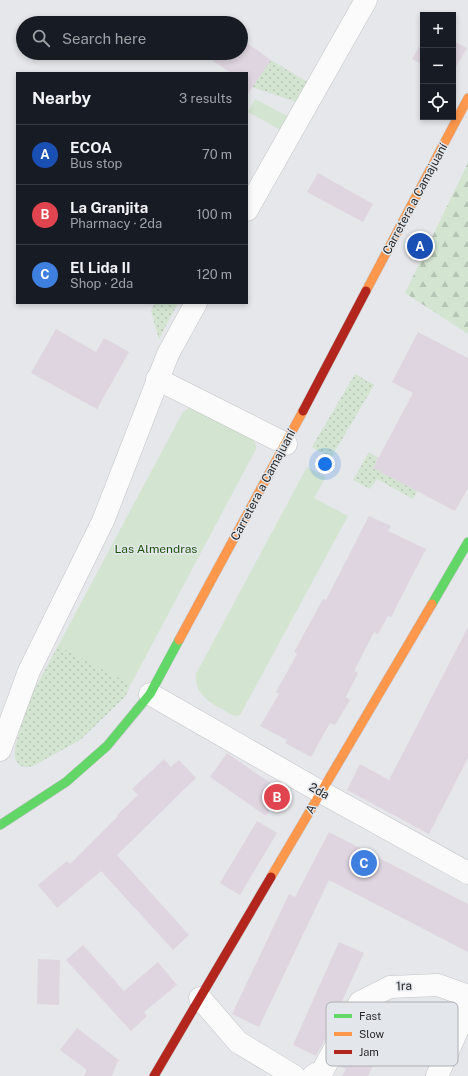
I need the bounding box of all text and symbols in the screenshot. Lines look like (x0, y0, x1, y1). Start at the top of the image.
map controls (420, 12, 456, 120)
button: + (420, 12, 456, 48)
search box (16, 16, 248, 60)
icon: search (30, 27, 52, 49)
text: Search here (62, 30, 146, 47)
button: − (420, 48, 456, 84)
button: locate (420, 84, 456, 120)
text: Nearby (32, 88, 91, 108)
text: 3 results (179, 91, 232, 106)
text: ECOA (70, 139, 112, 156)
street label: Carretera a Camajuaní (380, 140, 451, 257)
text: A (40, 147, 50, 162)
text: 70 m (202, 147, 232, 162)
text: Bus stop (70, 156, 122, 171)
text: La Granjita (70, 199, 148, 216)
text: B (41, 207, 49, 222)
text: 100 m (196, 207, 232, 222)
text: Pharmacy · 2da (70, 216, 162, 231)
pin: A (407, 231, 433, 261)
text: El Lida II (70, 259, 131, 276)
text: C (40, 267, 50, 282)
text: 120 m (197, 267, 232, 282)
text: Shop · 2da (70, 276, 133, 291)
street label: Carretera a Camajuaní (228, 426, 299, 543)
your location (315, 454, 335, 474)
park label: Las Almendras (115, 542, 197, 556)
street label: 2da (306, 780, 332, 802)
pin: B (264, 782, 290, 812)
street label: A (303, 801, 319, 816)
pin: C (351, 848, 377, 878)
street label: 1ra (396, 979, 412, 993)
legend (326, 1002, 458, 1066)
text: Fast (359, 1010, 381, 1022)
text: Slow (359, 1028, 385, 1040)
text: Jam (359, 1046, 379, 1058)

